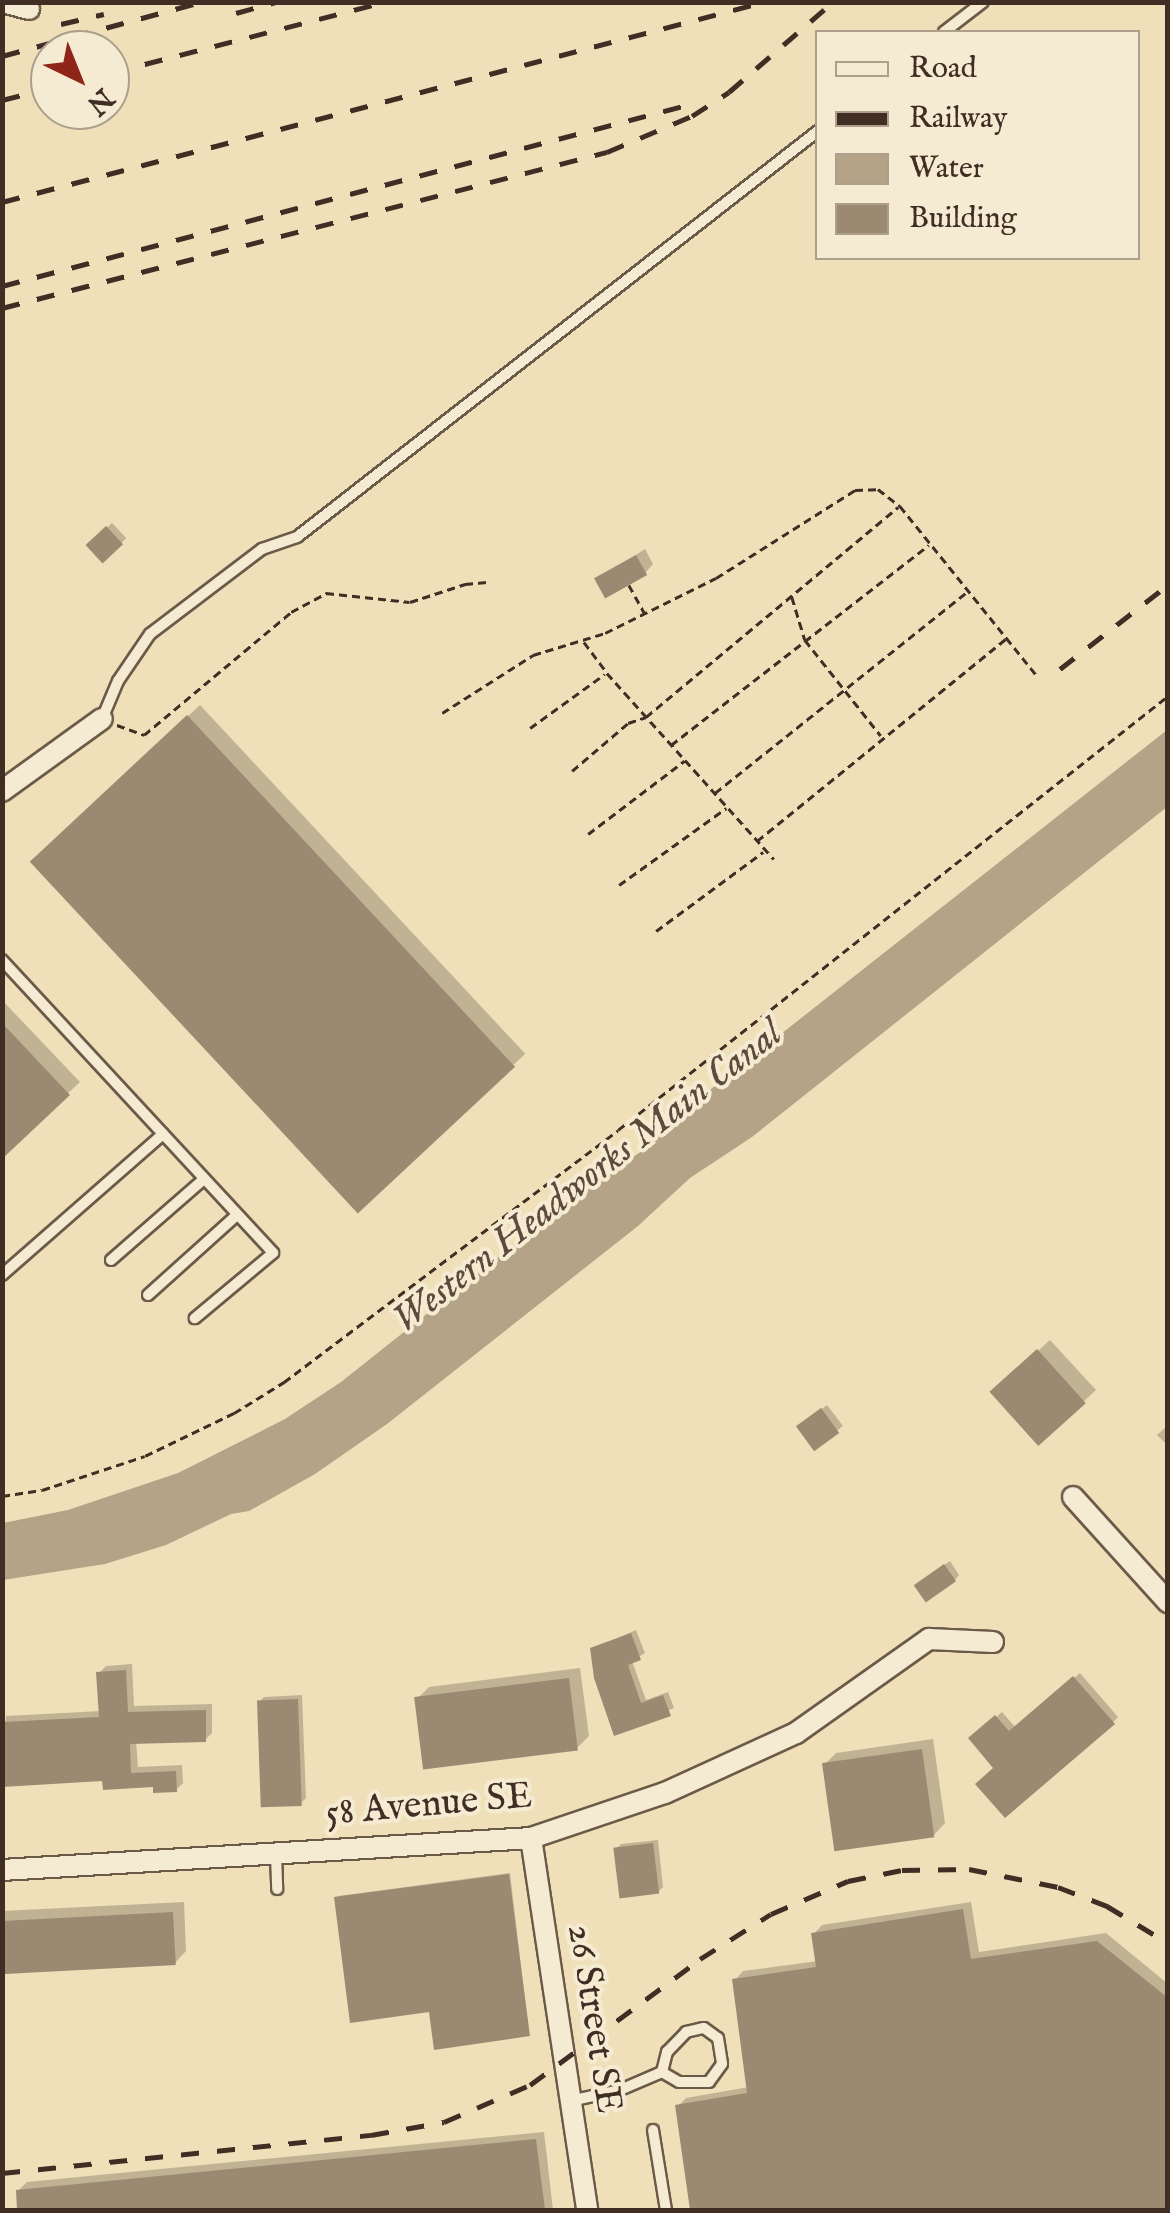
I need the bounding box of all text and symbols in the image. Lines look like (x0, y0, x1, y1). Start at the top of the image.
north arrow (30, 30, 130, 130)
legend (815, 30, 1140, 260)
text: Road (909, 50, 977, 88)
text: N (79, 80, 120, 122)
text: Railway (909, 100, 1007, 138)
text: Water (909, 150, 984, 188)
text: Building (909, 200, 1017, 238)
water label: Western Headworks Main Canal (384, 1011, 792, 1345)
street label: 58 Avenue SE (324, 1774, 534, 1838)
street label: 26 Street SE (556, 1921, 630, 2117)

